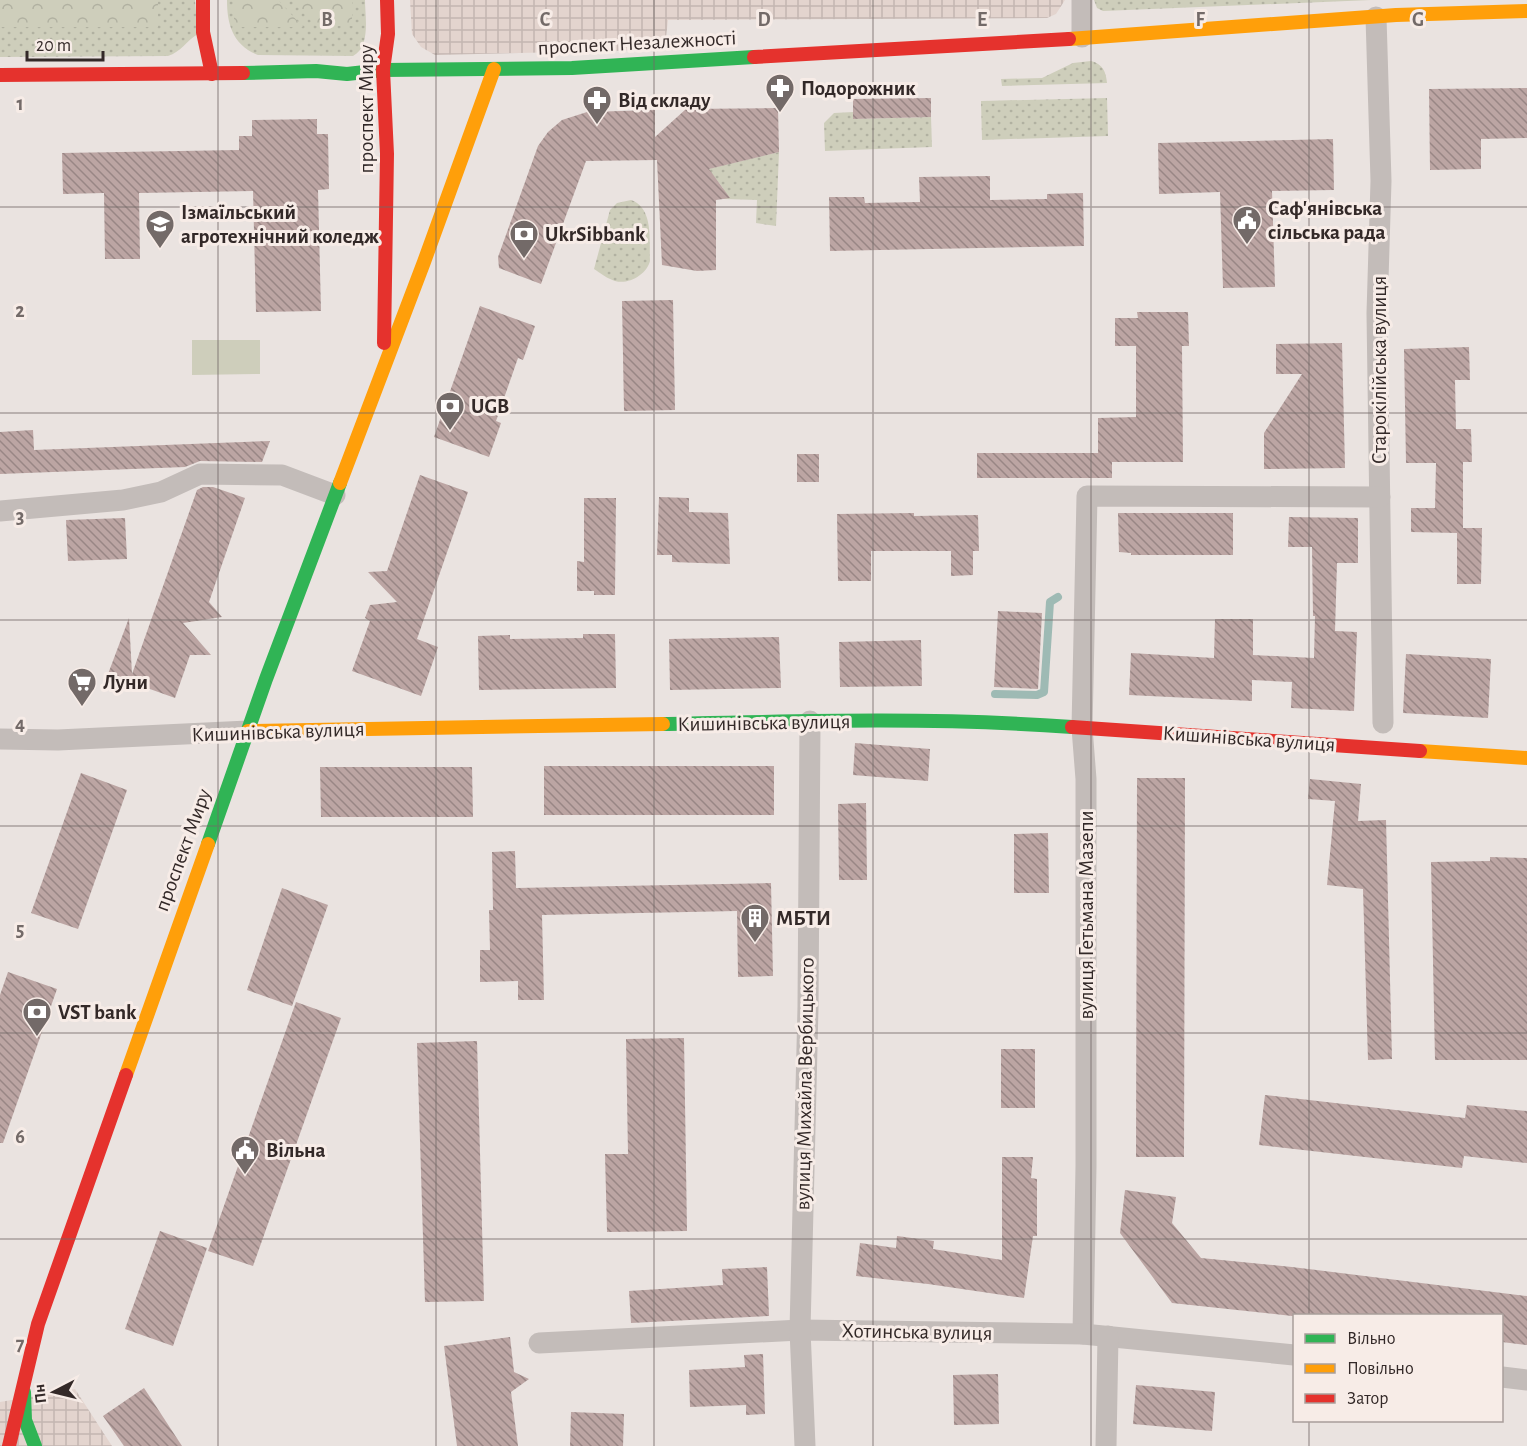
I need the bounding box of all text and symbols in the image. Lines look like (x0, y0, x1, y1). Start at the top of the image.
text: B (321, 10, 333, 30)
text: C (540, 10, 551, 30)
text: D (757, 10, 771, 30)
text: E (977, 10, 987, 30)
text: F (1195, 10, 1205, 30)
text: G (1412, 10, 1424, 30)
scale bar (27, 24, 104, 62)
street label: проспект Незалежності (537, 27, 737, 59)
text: 20 m (36, 37, 71, 55)
street label: проспект Миру (356, 45, 377, 173)
pharmacy icon: Подорожник (764, 72, 796, 114)
place label: Подорожник (801, 78, 916, 99)
pharmacy icon: Від складу (581, 84, 613, 126)
place label: Від складу (618, 90, 711, 111)
text: 1 (16, 94, 24, 114)
place label: Саф'янівська сільська рада (1268, 198, 1386, 243)
place label: Ізмаїльський агротехнічний коледж (181, 202, 379, 247)
public building icon: Саф'янівська сільська рада (1231, 204, 1263, 246)
school or university icon: Ізмаїльський агротехнічний коледж (144, 208, 176, 250)
bank icon: UkrSibbank (508, 218, 540, 260)
place label: UkrSibbank (545, 224, 646, 245)
street label: Старокілійська вулиця (1369, 276, 1390, 464)
text: 2 (15, 301, 25, 321)
bank icon: UGB (434, 390, 466, 432)
place label: UGB (471, 396, 509, 417)
text: 3 (16, 507, 24, 527)
supermarket icon: Луни (66, 666, 98, 708)
place label: Луни (103, 672, 148, 693)
street label: Кишинівська вулиця (677, 711, 851, 735)
text: 4 (15, 714, 25, 734)
street label: Кишинівська вулиця (191, 718, 365, 746)
street label: Кишинівська вулиця (1162, 722, 1336, 756)
street label: проспект Миру (151, 786, 215, 914)
street label: вулиця Гетьмана Мазепи (1076, 810, 1097, 1020)
building icon: МБТИ (739, 902, 771, 944)
place label: МБТИ (776, 908, 831, 929)
text: 5 (16, 920, 24, 940)
street label: вулиця Михайла Вербицького (792, 957, 818, 1211)
bank icon: VST bank (21, 996, 53, 1038)
place label: VST bank (58, 1002, 137, 1023)
text: 6 (15, 1127, 25, 1147)
public building icon: Вільна (229, 1134, 261, 1176)
place label: Вільна (266, 1140, 325, 1161)
legend (1293, 1314, 1503, 1422)
street label: Хотинська вулиця (842, 1320, 992, 1344)
text: Вільно (1347, 1330, 1395, 1348)
text: 7 (16, 1334, 25, 1354)
text: Повільно (1347, 1360, 1414, 1378)
north arrow (24, 1362, 84, 1422)
text: Пн (31, 1383, 49, 1404)
text: Затор (1347, 1390, 1388, 1408)

